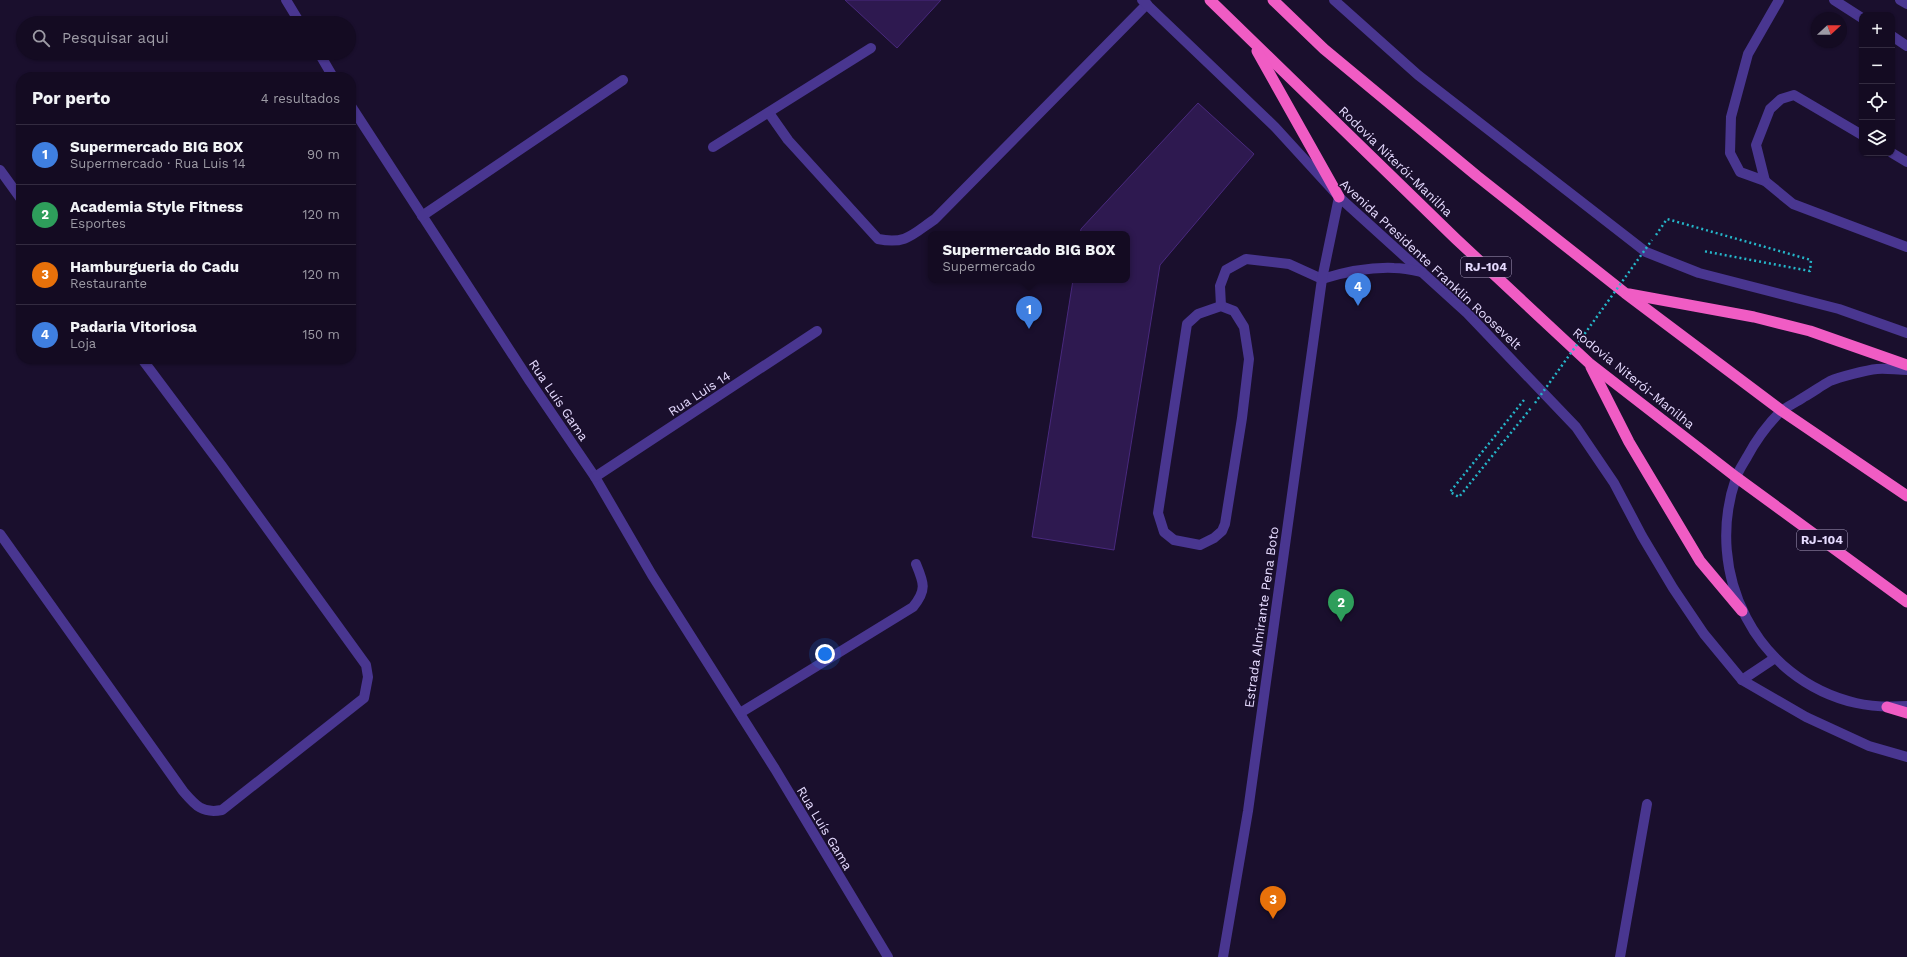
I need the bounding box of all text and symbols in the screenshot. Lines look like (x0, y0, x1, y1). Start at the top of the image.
north arrow (1811, 12, 1847, 48)
map controls (1859, 12, 1895, 156)
button: + (1859, 12, 1895, 48)
search box (16, 16, 356, 60)
icon: search (30, 27, 52, 49)
text: Pesquisar aqui (62, 29, 169, 47)
button: − (1859, 48, 1895, 84)
button: locate (1859, 84, 1895, 120)
text: Por perto (32, 88, 110, 108)
text: 4 resultados (261, 91, 340, 106)
street label: Rodovia Niterói-Manilha (1336, 103, 1456, 220)
button: layers (1859, 120, 1895, 156)
text: Supermercado BIG BOX (70, 138, 243, 156)
text: 1 (42, 147, 48, 162)
text: 90 m (307, 147, 340, 162)
text: Supermercado · Rua Luis 14 (70, 156, 246, 171)
street label: Avenida Presidente Franklin Roosevelt (1337, 176, 1525, 353)
text: Academia Style Fitness (70, 198, 243, 216)
text: 2 (41, 207, 49, 222)
text: 120 m (302, 207, 340, 222)
text: Esportes (70, 216, 126, 231)
popup (928, 231, 1130, 283)
text: Supermercado BIG BOX (942, 241, 1116, 259)
road number: RJ-104 (1461, 257, 1511, 277)
text: Hamburgueria do Cadu (70, 258, 239, 276)
text: Supermercado (942, 259, 1035, 274)
text: 3 (41, 267, 49, 282)
text: 120 m (302, 267, 340, 282)
pin: 4 (1345, 273, 1371, 306)
text: Restaurante (70, 276, 147, 291)
pin: 1 (1016, 296, 1042, 329)
text: Padaria Vitoriosa (70, 318, 197, 336)
street label: Rodovia Niterói-Manilha (1570, 325, 1698, 432)
text: 4 (41, 327, 49, 342)
text: 150 m (302, 327, 340, 342)
text: Loja (70, 336, 96, 351)
street label: Rua Luís Gama (526, 357, 592, 444)
street label: Rua Luis 14 (665, 368, 733, 419)
street label: Estrada Almirante Pena Boto (1241, 525, 1282, 709)
road number: RJ-104 (1797, 530, 1847, 550)
pin: 2 (1328, 589, 1354, 622)
your location (815, 644, 835, 664)
street label: Rua Luís Gama (794, 784, 856, 873)
pin: 3 (1260, 886, 1286, 919)

